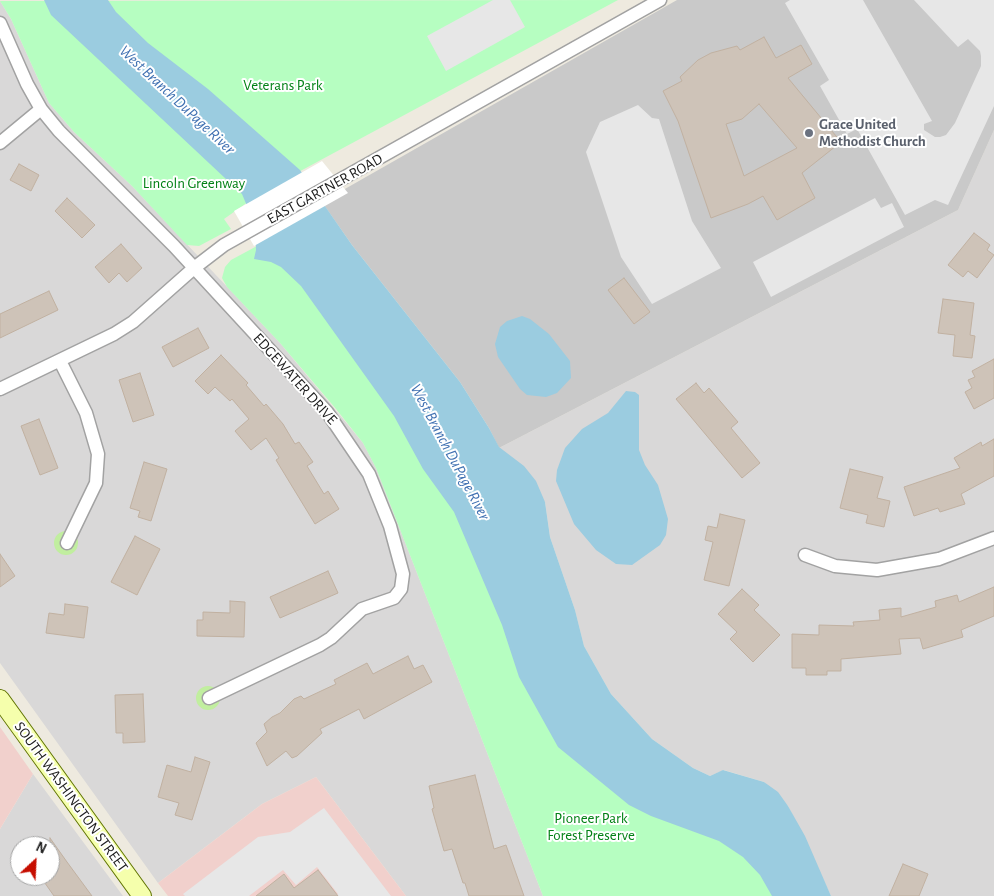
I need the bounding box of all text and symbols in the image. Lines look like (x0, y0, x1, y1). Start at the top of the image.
water label: West Branch DuPage River (115, 41, 239, 159)
park label: Veterans Park (243, 76, 323, 94)
place label: Grace United Methodist Church (819, 115, 926, 150)
marker: Grace United Methodist Church (803, 127, 815, 139)
street label: EAST GARTNER ROAD (264, 150, 386, 228)
park label: Lincoln Greenway (143, 174, 245, 192)
street label: EDGEWATER DRIVE (249, 330, 341, 428)
water label: West Branch DuPage River (406, 381, 494, 523)
street label: SOUTH WASHINGTON STREET (10, 718, 132, 876)
park label: Pioneer Park Forest Preserve (547, 809, 635, 844)
north arrow (10, 836, 60, 886)

